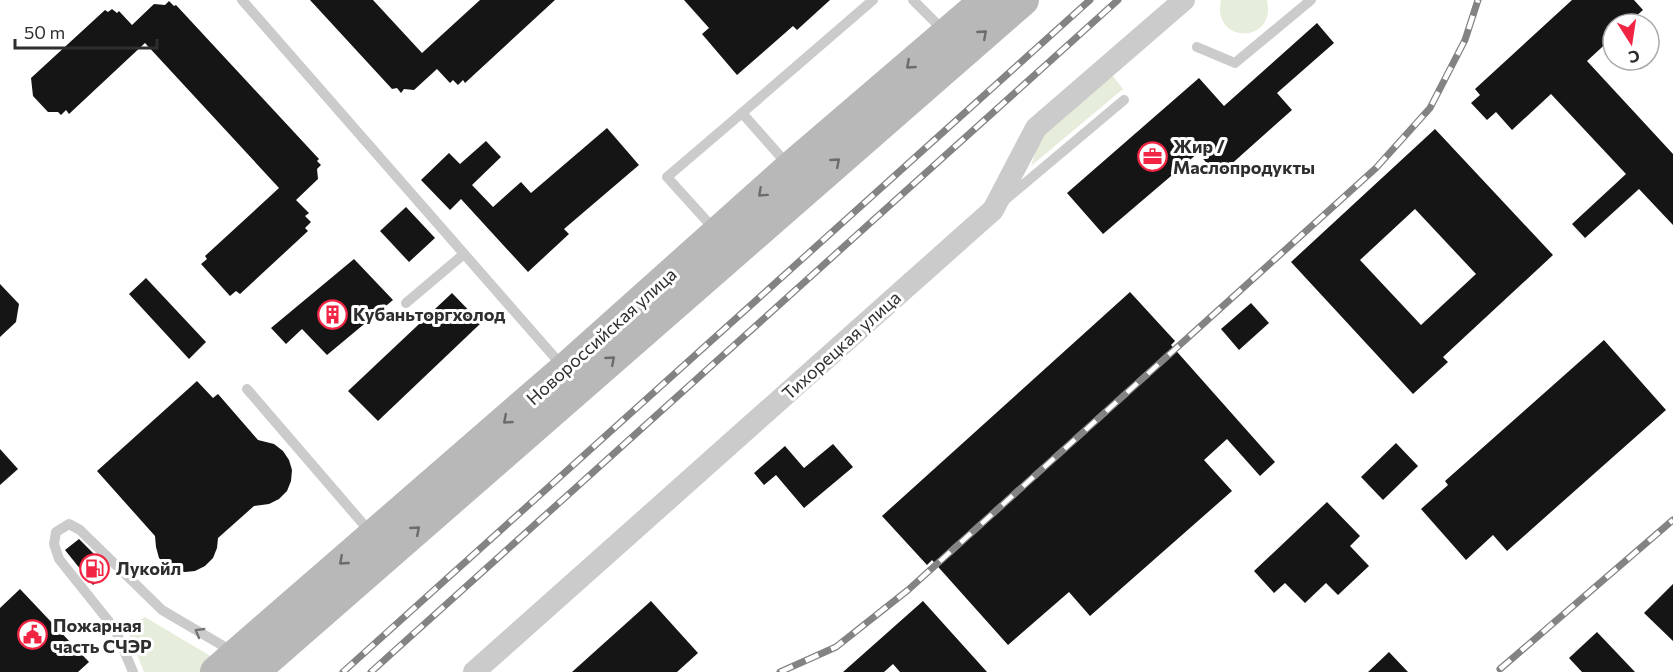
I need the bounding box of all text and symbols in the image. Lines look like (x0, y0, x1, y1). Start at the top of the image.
scale bar (15, 12, 158, 50)
north arrow (1601, 12, 1661, 72)
text: 50 m (24, 21, 65, 43)
one-way arrow (976, 30, 987, 41)
text: С (1627, 47, 1642, 68)
one-way arrow (906, 58, 917, 69)
place label: Жир / Маслопродукты (1173, 135, 1315, 178)
office icon: Жир / Маслопродукты (1136, 140, 1168, 172)
one-way arrow (829, 159, 840, 170)
one-way arrow (758, 186, 769, 197)
street label: Новороссийская улица (521, 263, 681, 409)
street label: Тихорецкая улица (777, 286, 905, 404)
building icon: Кубаньторгхолод (316, 298, 348, 330)
place label: Кубаньторгхолод (353, 303, 505, 325)
one-way arrow (604, 356, 615, 367)
one-way arrow (503, 413, 514, 424)
one-way arrow (409, 526, 420, 537)
fuel station icon: Лукойл (79, 552, 111, 584)
one-way arrow (339, 554, 350, 565)
place label: Лукойл (116, 557, 181, 579)
place label: Пожарная часть СЧЭР (53, 614, 152, 657)
public building icon: Пожарная часть СЧЭР (16, 619, 48, 651)
one-way arrow (195, 628, 205, 639)

